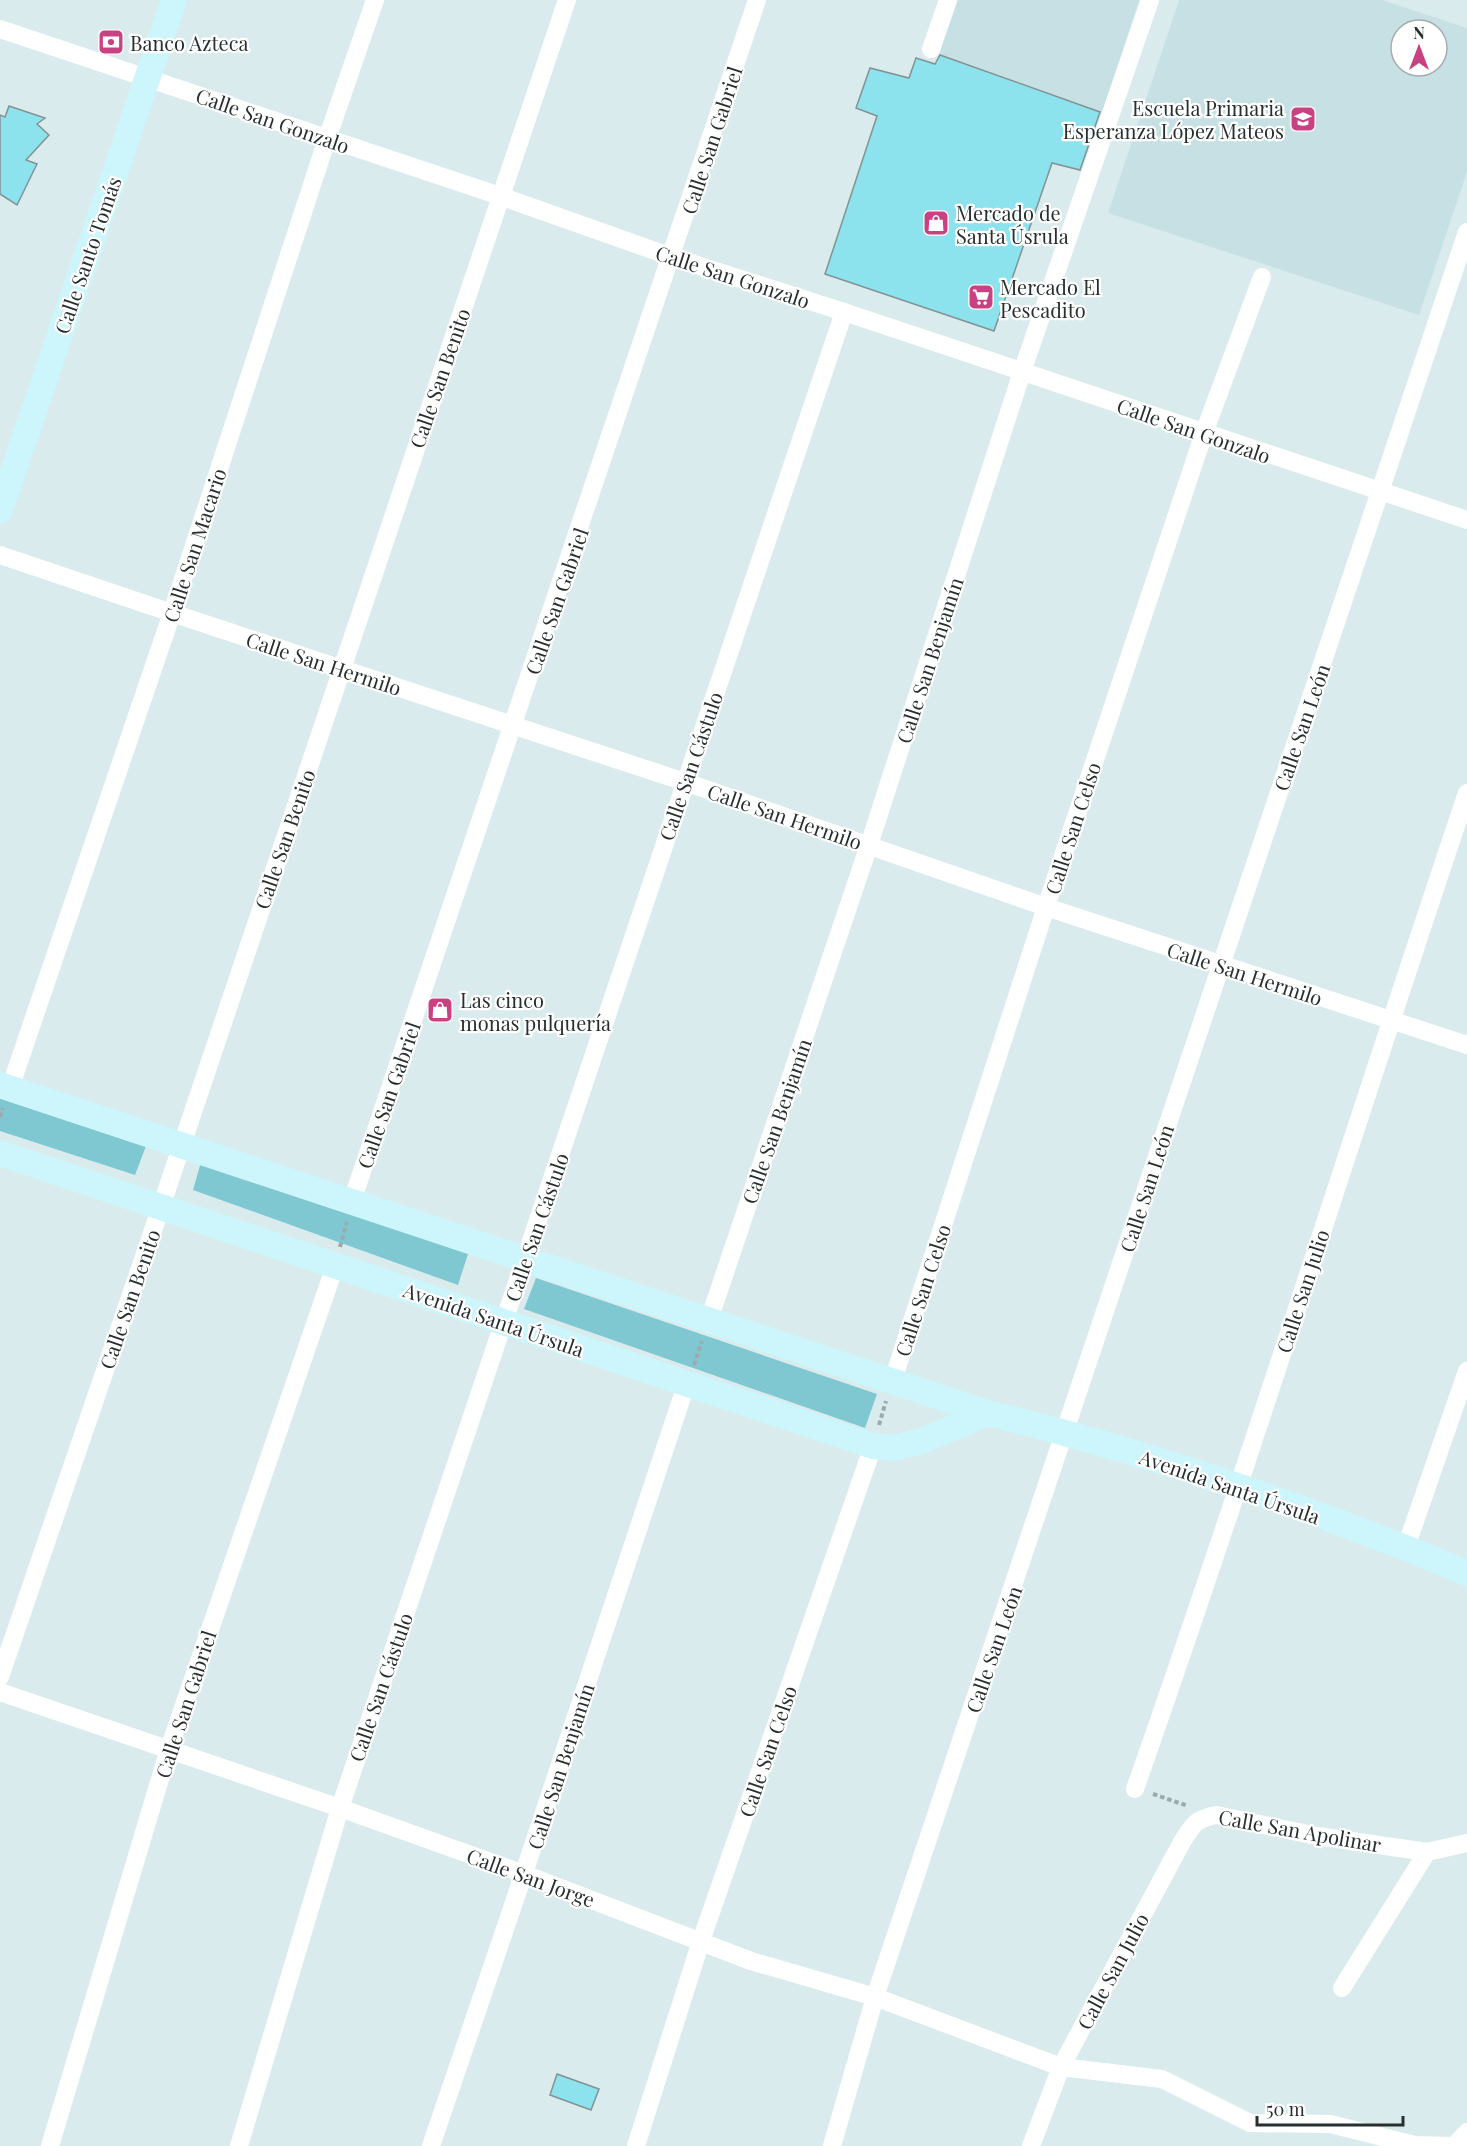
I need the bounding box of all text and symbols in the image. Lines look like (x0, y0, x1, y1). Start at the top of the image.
north arrow (1389, 18, 1449, 78)
text: N (1413, 22, 1425, 43)
bank icon: Banco Azteca (96, 27, 126, 57)
place label: Banco Azteca (130, 29, 248, 56)
street label: Calle San Gabriel (674, 63, 748, 217)
street label: Calle San Gonzalo (193, 81, 353, 159)
place label: Escuela Primaria Esperanza López Mateos (1063, 94, 1284, 144)
school or university icon: Escuela Primaria Esperanza López Mateos (1288, 104, 1318, 134)
street label: Calle Santo Tomás (47, 173, 127, 337)
place label: Mercado de Santa Úsrula (956, 199, 1069, 249)
shop icon: Mercado de Santa Úsrula (921, 208, 951, 238)
street label: Calle San Gonzalo (652, 238, 814, 314)
place label: Mercado El Pescadito (1000, 273, 1101, 323)
supermarket icon: Mercado El Pescadito (966, 282, 996, 312)
street label: Calle San Benito (402, 304, 476, 451)
street label: Calle San Gonzalo (1114, 391, 1274, 469)
street label: Calle San Macario (156, 465, 232, 625)
street label: Calle San Gabriel (518, 524, 594, 678)
street label: Calle San Benjamín (889, 573, 969, 746)
street label: Calle San Hermilo (243, 625, 405, 701)
street label: Calle San León (1267, 660, 1335, 794)
street label: Calle San Cástulo (652, 688, 728, 844)
street label: Calle San Celso (1038, 759, 1106, 897)
street label: Calle San Benito (247, 765, 321, 912)
street label: Calle San Hermilo (704, 777, 866, 855)
street label: Calle San Hermilo (1164, 935, 1326, 1011)
place label: Las cinco monas pulquería (460, 986, 611, 1036)
shop icon: Las cinco monas pulquería (425, 995, 455, 1025)
street label: Calle San Gabriel (350, 1018, 426, 1172)
street label: Calle San Benjamín (735, 1035, 817, 1207)
street label: Calle San León (1113, 1121, 1179, 1255)
street label: Calle San Cástulo (498, 1149, 574, 1305)
street label: Calle San Celso (888, 1221, 956, 1359)
street label: Calle San Benito (92, 1225, 166, 1372)
street label: Calle San Julio (1269, 1226, 1335, 1356)
street label: Avenida Santa Úrsula (399, 1275, 588, 1363)
street label: Avenida Santa Úrsula (1135, 1442, 1324, 1530)
street label: Calle San León (959, 1582, 1027, 1716)
street label: Calle San Cástulo (342, 1609, 418, 1765)
street label: Calle San Gabriel (148, 1627, 222, 1781)
street label: Calle San Benjamín (520, 1679, 600, 1852)
street label: Calle San Celso (732, 1682, 802, 1820)
street label: Calle San Apolinar (1217, 1802, 1383, 1858)
street label: Calle San Jorge (463, 1841, 599, 1913)
street label: Calle San Julio (1070, 1908, 1154, 2034)
scale bar (1257, 2089, 1402, 2127)
text: 50 m (1266, 2097, 1305, 2121)

